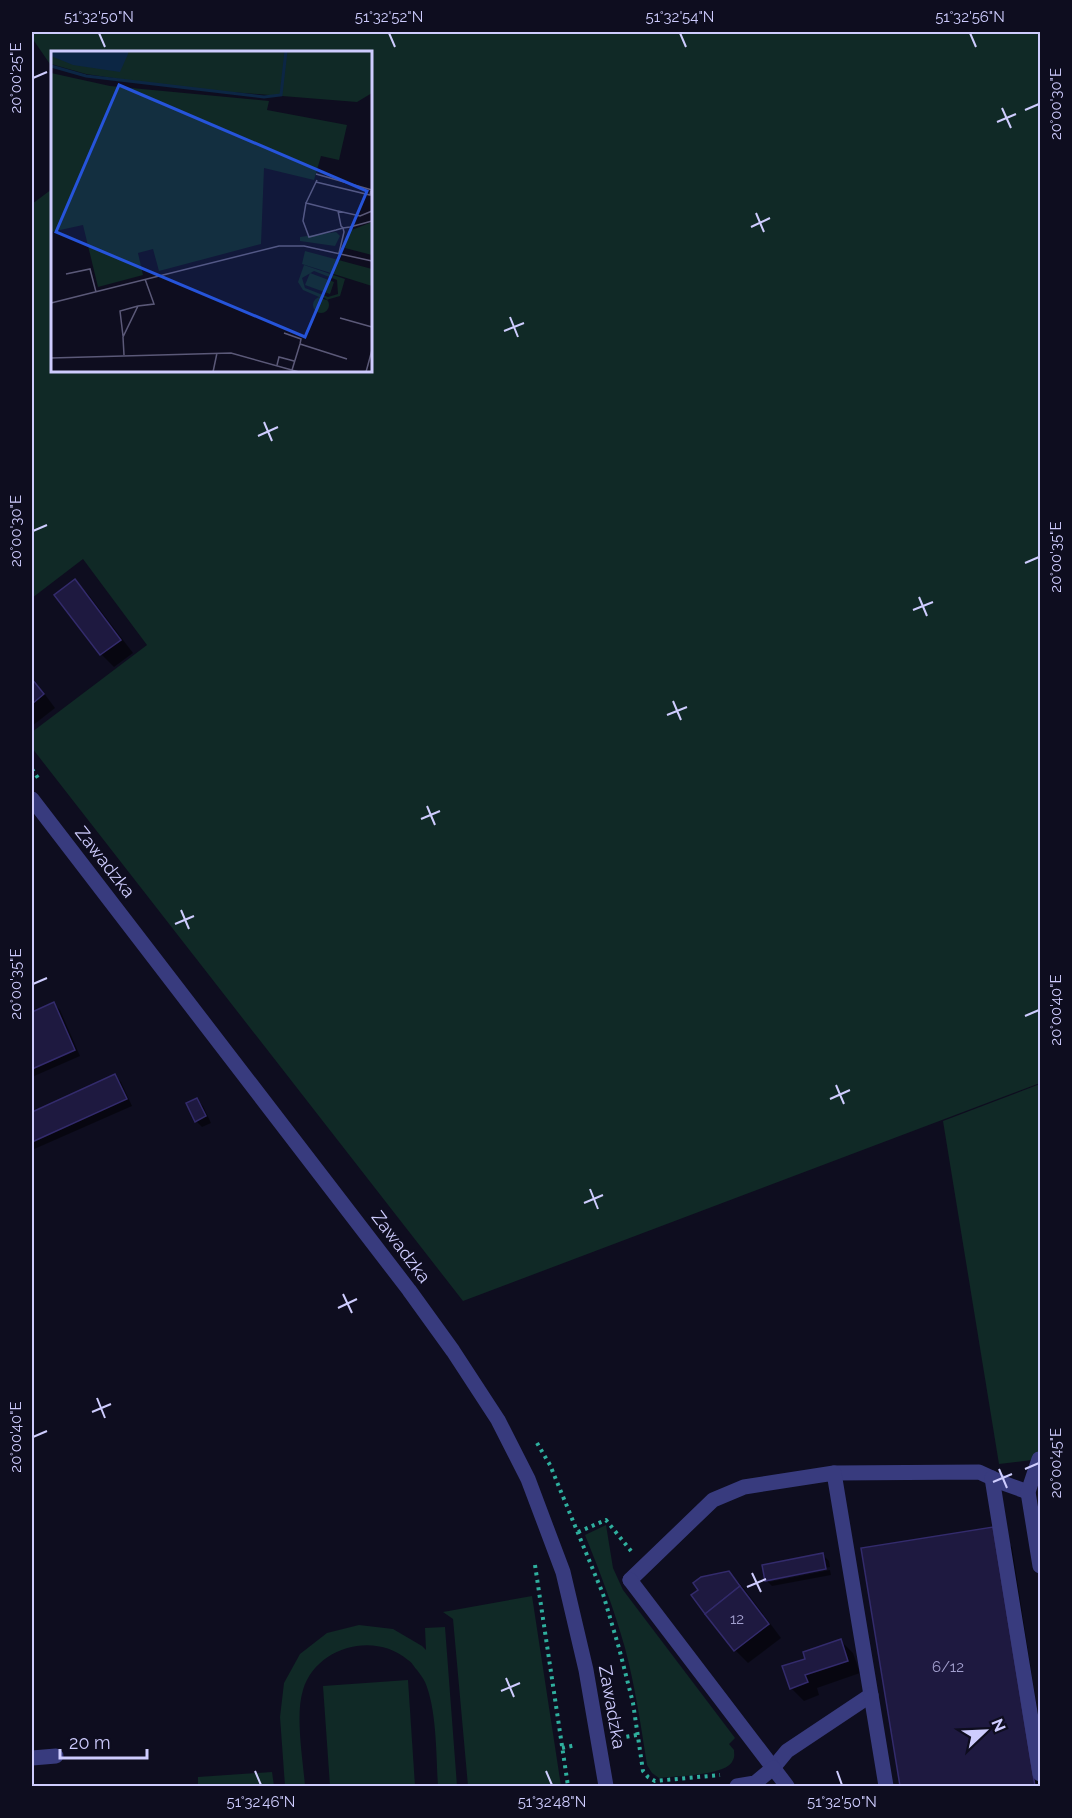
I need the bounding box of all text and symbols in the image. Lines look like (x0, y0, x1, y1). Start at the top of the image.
text: 51°32'50"N (64, 8, 134, 26)
text: 51°32'52"N (355, 8, 423, 26)
text: 51°32'54"N (646, 8, 714, 26)
text: 51°32'56"N (935, 8, 1005, 26)
text: 20°00'25"E (7, 42, 25, 114)
inset map (51, 51, 372, 372)
text: 20°00'30"E (1047, 68, 1065, 140)
text: 20°00'30"E (7, 495, 25, 567)
text: 20°00'35"E (1047, 521, 1065, 593)
street label: Zawadzka (71, 822, 140, 901)
text: 20°00'35"E (7, 948, 25, 1020)
text: 20°00'40"E (1047, 974, 1065, 1046)
street label: Zawadzka (368, 1207, 435, 1287)
text: 20°00'40"E (7, 1401, 25, 1473)
text: 20°00'45"E (1047, 1428, 1065, 1498)
house number: 12 (730, 1610, 744, 1628)
house number: 6/12 (932, 1658, 964, 1676)
street label: Zawadzka (595, 1664, 630, 1750)
north arrow (955, 1701, 1015, 1761)
text: N (987, 1716, 1009, 1735)
scale bar (60, 1722, 147, 1760)
text: 20 m (69, 1732, 111, 1753)
text: 51°32'46"N (227, 1793, 295, 1811)
text: 51°32'48"N (518, 1793, 586, 1811)
text: 51°32'50"N (807, 1793, 877, 1811)

